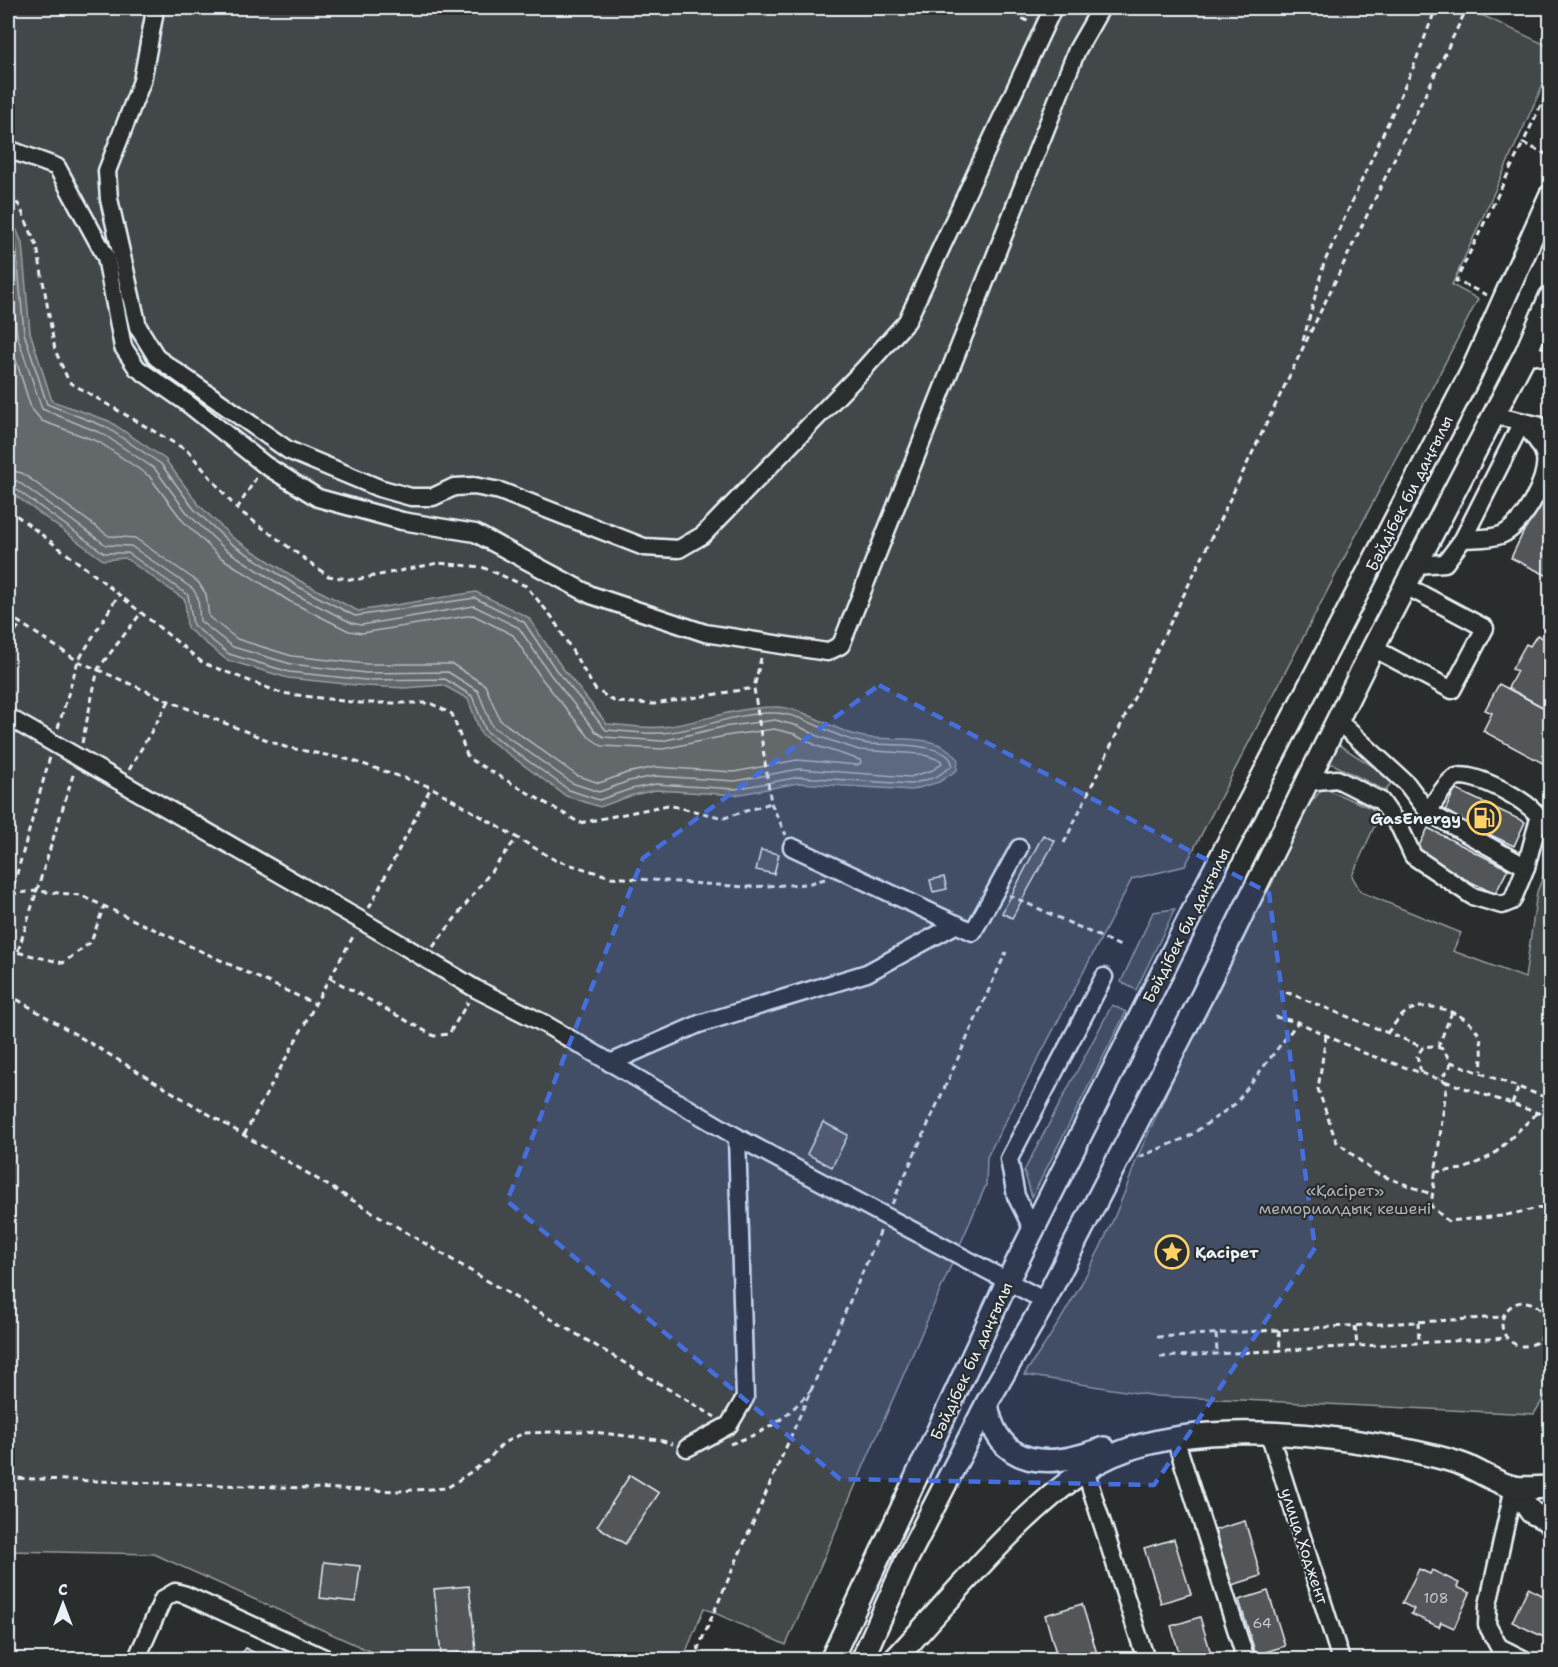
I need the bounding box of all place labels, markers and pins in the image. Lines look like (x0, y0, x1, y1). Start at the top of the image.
fuel station icon: GasEnergy (1466, 800, 1502, 836)
place label: GasEnergy (1370, 808, 1461, 829)
place icon: Қасірет (1154, 1234, 1190, 1270)
place label: Қасірет (1195, 1242, 1259, 1263)

